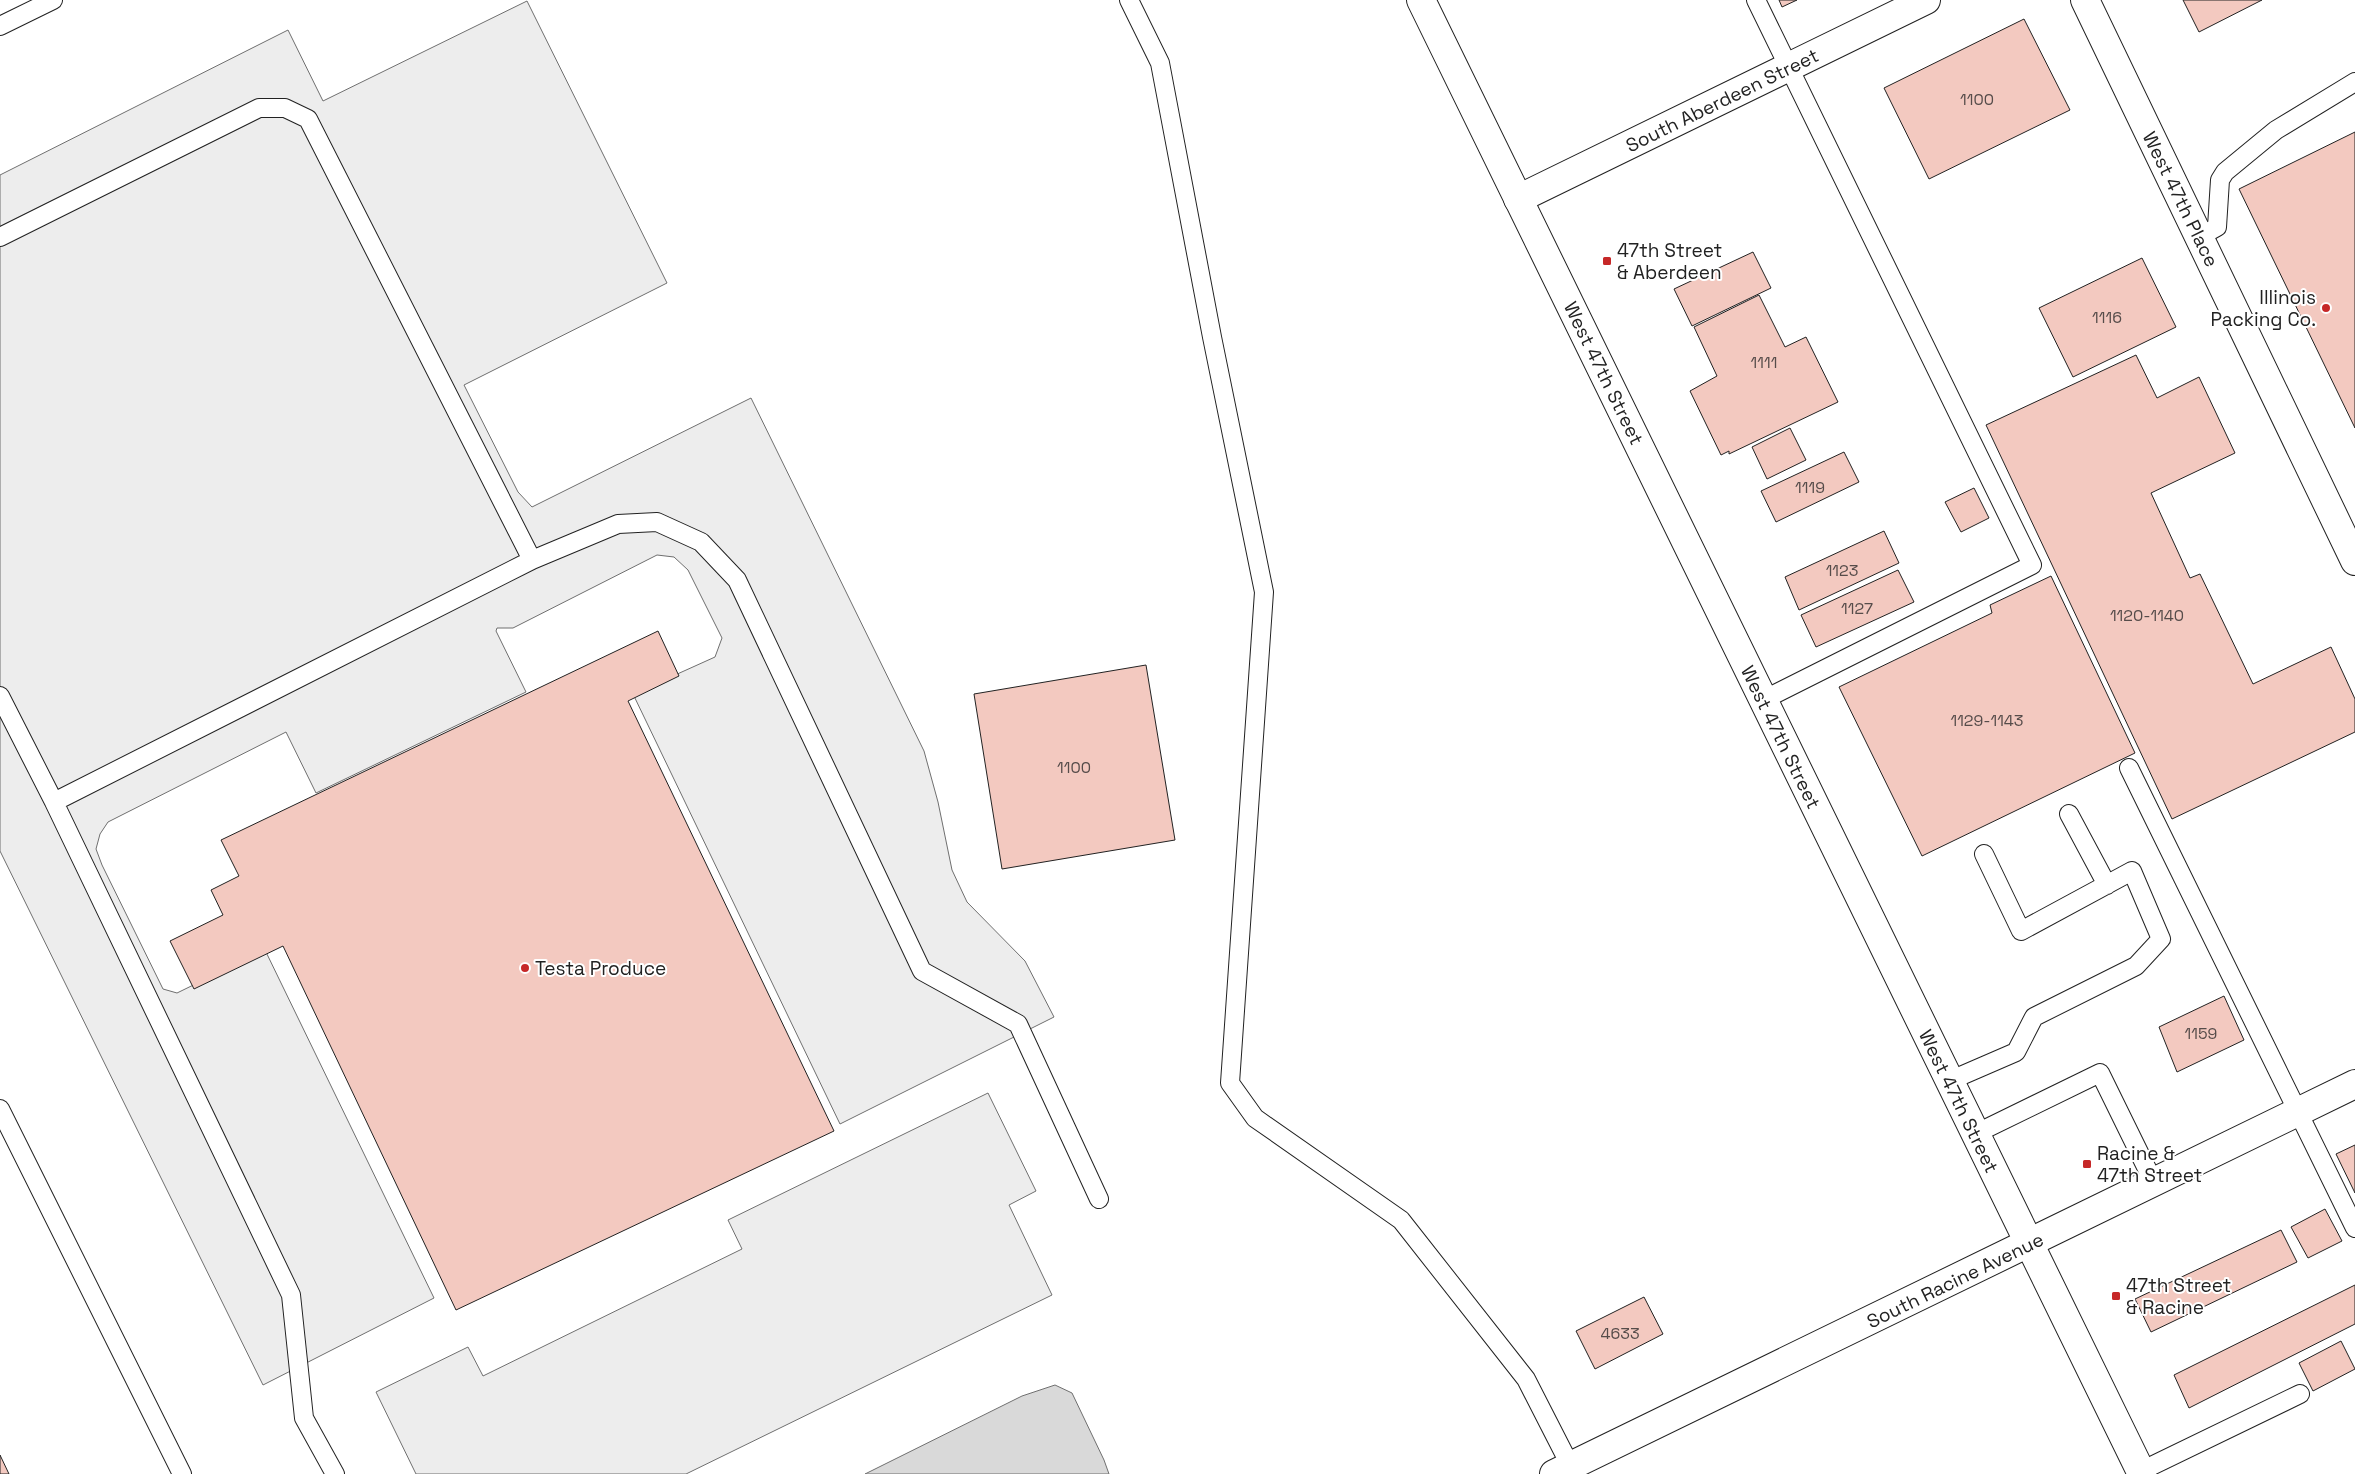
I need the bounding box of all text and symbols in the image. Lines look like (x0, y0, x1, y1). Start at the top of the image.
street label: South Aberdeen Street (1622, 43, 1823, 158)
house number: 1100 (1960, 89, 1994, 110)
street label: West 47th Place (2137, 127, 2224, 271)
place label: 47th Street & Aberdeen (1617, 238, 1722, 285)
marker: 47th Street & Aberdeen (1601, 255, 1613, 267)
place label: Illinois Packing Co. (2211, 285, 2316, 332)
street label: West 47th Street (1558, 297, 1649, 449)
marker: Illinois Packing Co. (2320, 302, 2332, 314)
house number: 1116 (2092, 307, 2122, 328)
house number: 1111 (1751, 352, 1777, 373)
house number: 1119 (1795, 477, 1825, 498)
house number: 1123 (1826, 560, 1858, 581)
house number: 1127 (1841, 598, 1873, 619)
house number: 1120-1140 (2110, 605, 2184, 626)
street label: West 47th Street (1735, 661, 1826, 813)
house number: 1129-1143 (1950, 710, 2024, 731)
house number: 1100 (1057, 757, 1091, 778)
place label: Testa Produce (535, 956, 666, 981)
marker: Testa Produce (519, 962, 531, 974)
house number: 1159 (2185, 1023, 2217, 1044)
street label: West 47th Street (1913, 1025, 2004, 1177)
place label: Racine & 47th Street (2097, 1141, 2202, 1188)
marker: Racine & 47th Street (2081, 1158, 2093, 1170)
street label: South Racine Avenue (1863, 1227, 2048, 1334)
place label: 47th Street & Racine (2126, 1273, 2231, 1320)
marker: 47th Street & Racine (2110, 1290, 2122, 1302)
house number: 4633 (1600, 1323, 1640, 1344)

